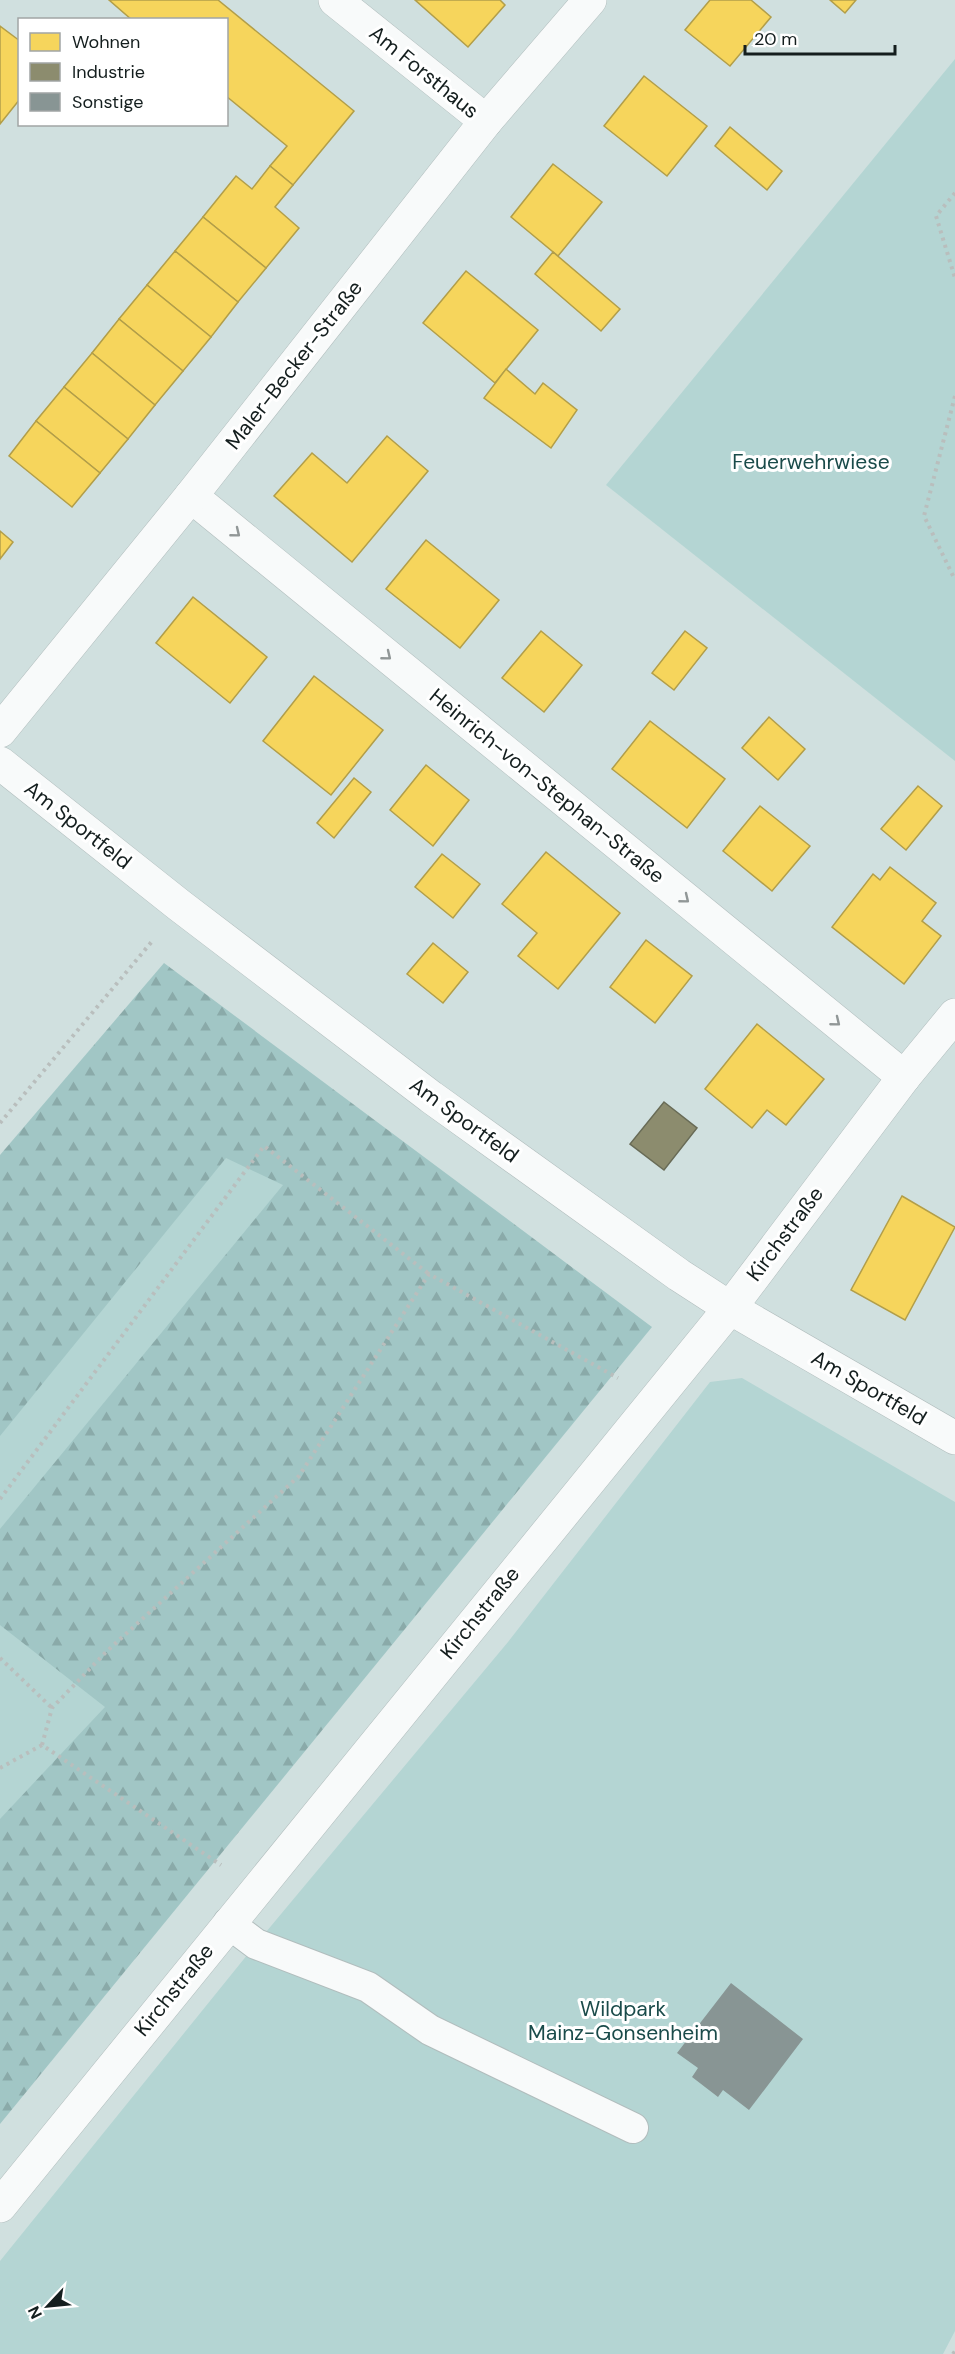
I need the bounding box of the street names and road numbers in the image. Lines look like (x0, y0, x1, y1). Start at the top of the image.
street label: Am Forsthaus (363, 19, 485, 125)
street label: Maler-Becker-Straße (219, 275, 369, 455)
street label: Heinrich-von-Stephan-Straße (423, 682, 671, 890)
street label: Am Sportfeld (19, 774, 137, 876)
street label: Am Sportfeld (404, 1071, 524, 1169)
street label: Kirchstraße (740, 1181, 830, 1287)
street label: Am Sportfeld (806, 1344, 932, 1432)
street label: Kirchstraße (434, 1561, 526, 1665)
street label: Kirchstraße (128, 1938, 220, 2042)

